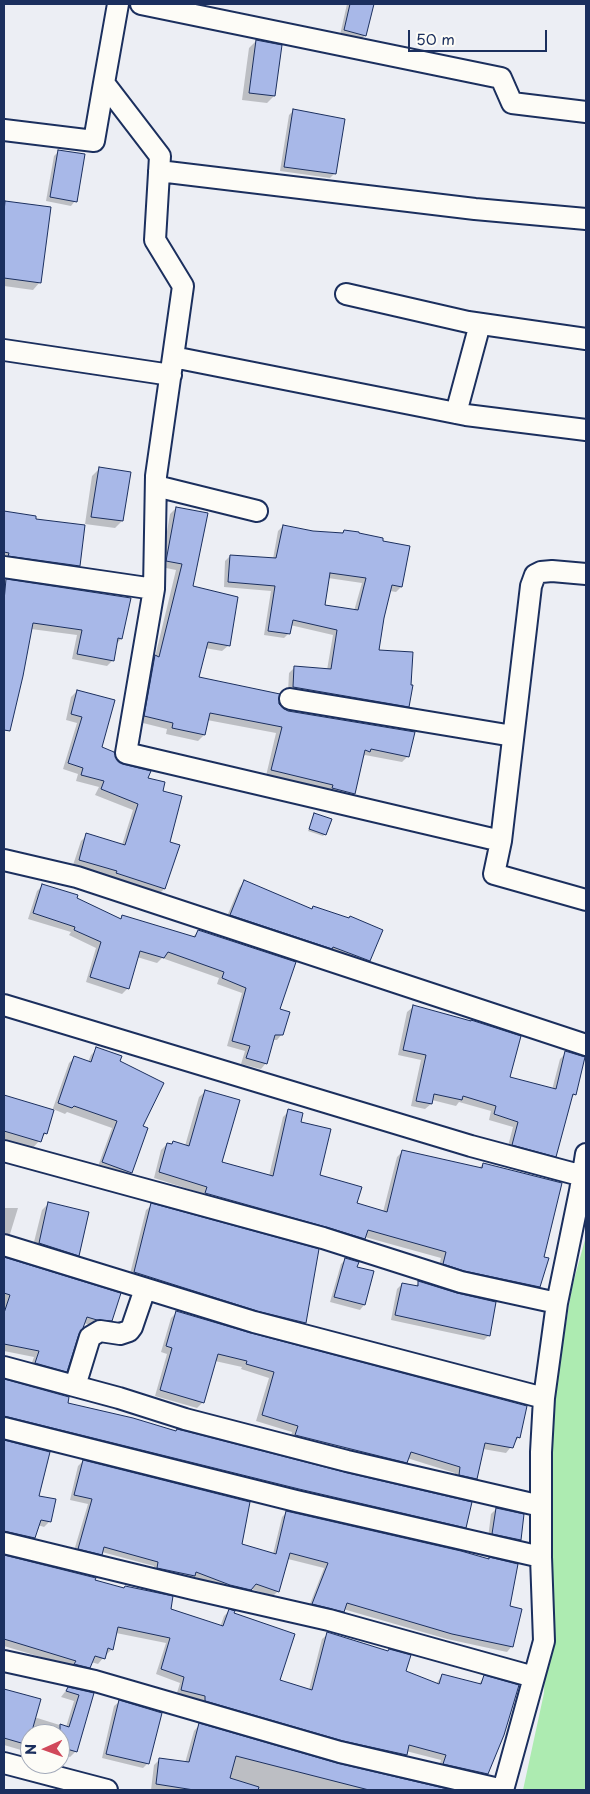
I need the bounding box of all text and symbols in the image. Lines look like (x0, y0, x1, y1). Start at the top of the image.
scale bar (410, 20, 549, 52)
text: 50 m (416, 27, 455, 50)
north arrow (20, 1724, 70, 1774)
text: N (20, 1744, 41, 1755)

